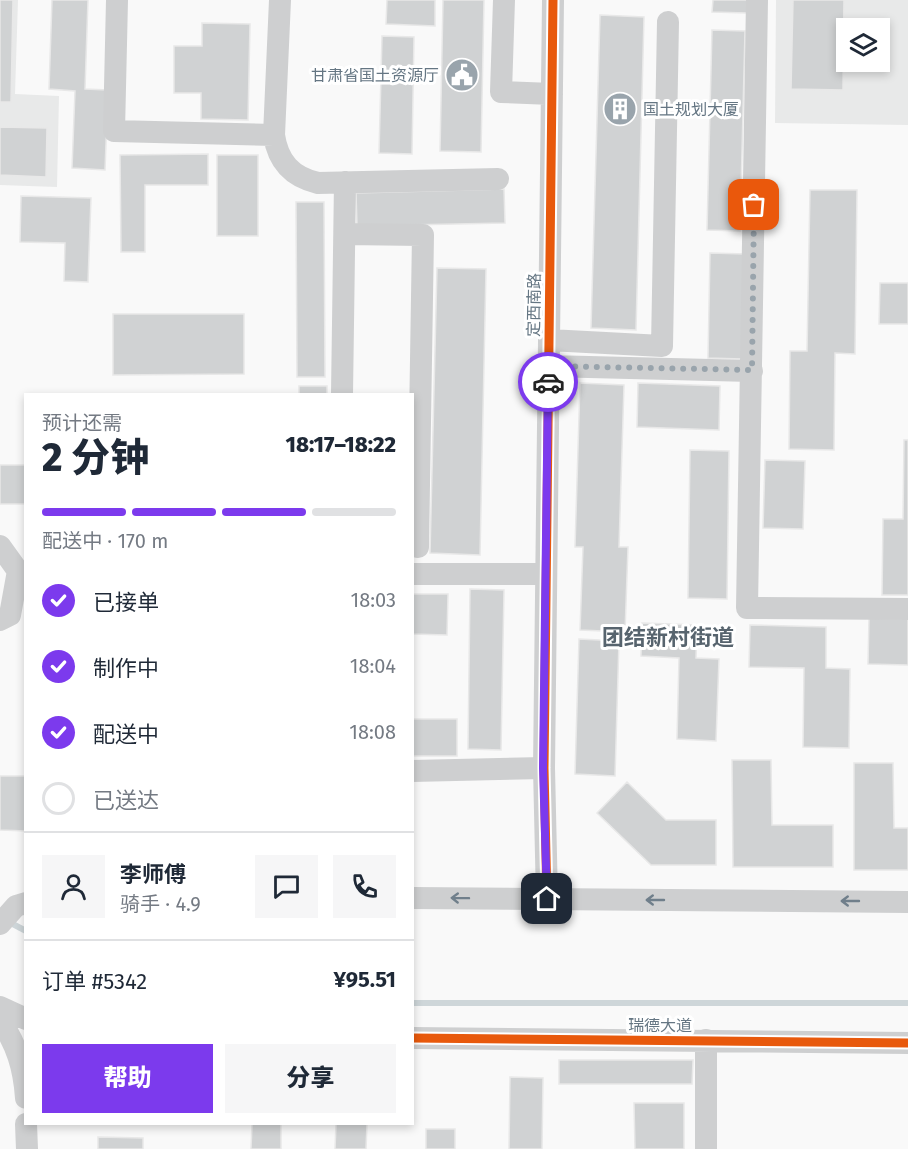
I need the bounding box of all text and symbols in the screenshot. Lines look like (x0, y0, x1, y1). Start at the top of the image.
map controls (836, 18, 890, 72)
button: layers (836, 18, 890, 72)
public building icon: 甘肃省国土资源厅 (444, 57, 480, 93)
place label: 甘肃省国土资源厅 (311, 66, 439, 85)
building icon: 国土规划大厦 (602, 91, 638, 127)
place label: 国土规划大厦 (643, 100, 739, 119)
pin (728, 179, 779, 230)
icon: bag (737, 188, 770, 221)
street label: 定西南路 (524, 273, 544, 337)
courier (518, 352, 578, 412)
icon: car (532, 366, 565, 399)
text: 预计还需 (42, 411, 122, 435)
text: 18:17–18:22 (286, 431, 396, 458)
text: 2 分钟 (42, 435, 149, 481)
text: 配送中 · 170 m (42, 529, 168, 553)
icon: check (42, 584, 75, 617)
text: 18:03 (351, 588, 396, 612)
text: 已接单 (93, 589, 159, 616)
district label: 团结新村街道 (602, 624, 734, 651)
icon: check (42, 650, 75, 683)
text: 18:04 (350, 654, 396, 678)
text: 制作中 (93, 655, 159, 682)
icon: check (42, 716, 75, 749)
text: 18:08 (349, 720, 396, 744)
text: 配送中 (93, 721, 159, 748)
text: 已送达 (93, 787, 159, 814)
button: person (42, 855, 105, 918)
button: chat (255, 855, 318, 918)
button: phone (333, 855, 396, 918)
text: 李师傅 (120, 861, 186, 888)
pin (521, 873, 572, 924)
icon: home (530, 882, 563, 915)
text: 骑手 · 4.9 (120, 892, 201, 916)
one-way arrow (450, 892, 470, 904)
one-way arrow (645, 894, 665, 906)
one-way arrow (840, 896, 860, 907)
text: ¥95.51 (333, 966, 396, 993)
text: 订单 #5342 (42, 968, 147, 995)
street label: 瑞德大道 (628, 1016, 692, 1035)
button: 帮助 (42, 1044, 213, 1113)
button: 分享 (225, 1044, 396, 1113)

